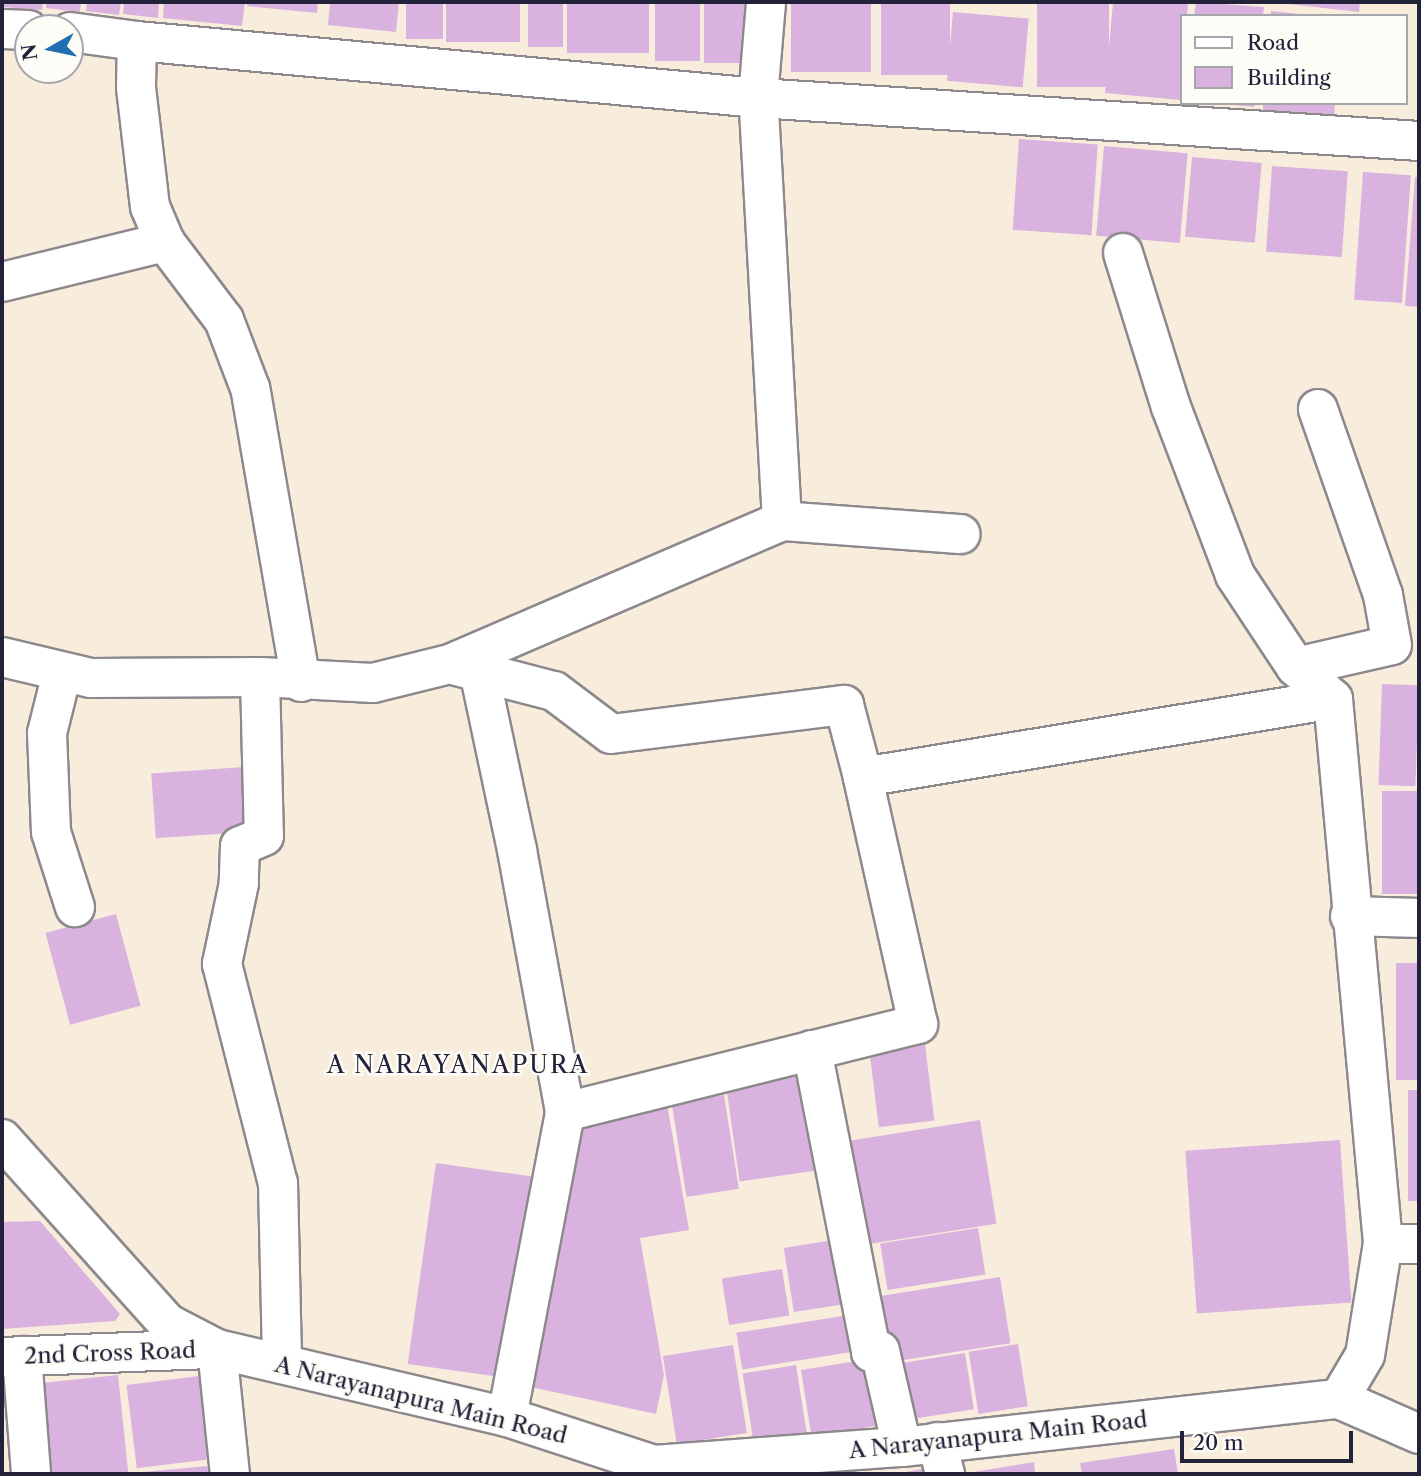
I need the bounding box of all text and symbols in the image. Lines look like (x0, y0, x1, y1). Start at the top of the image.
north arrow (14, 14, 84, 84)
legend (1180, 14, 1407, 105)
text: Road (1247, 30, 1299, 55)
text: N (17, 42, 42, 62)
text: Building (1247, 65, 1331, 90)
district label: A NARAYANAPURA (328, 1051, 588, 1079)
street label: 2nd Cross Road (24, 1336, 196, 1370)
street label: A Narayanapura Main Road (271, 1350, 571, 1450)
street label: A Narayanapura Main Road (847, 1406, 1149, 1464)
scale bar (1183, 1416, 1356, 1460)
text: 20 m (1193, 1430, 1244, 1455)

